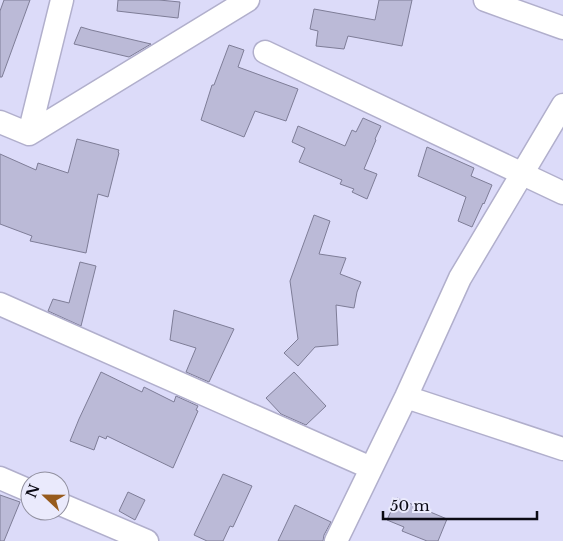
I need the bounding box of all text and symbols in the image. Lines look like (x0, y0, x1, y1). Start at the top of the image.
north arrow (20, 471, 70, 521)
text: N (22, 482, 44, 501)
scale bar (383, 488, 537, 520)
text: 50 m (390, 496, 430, 515)

